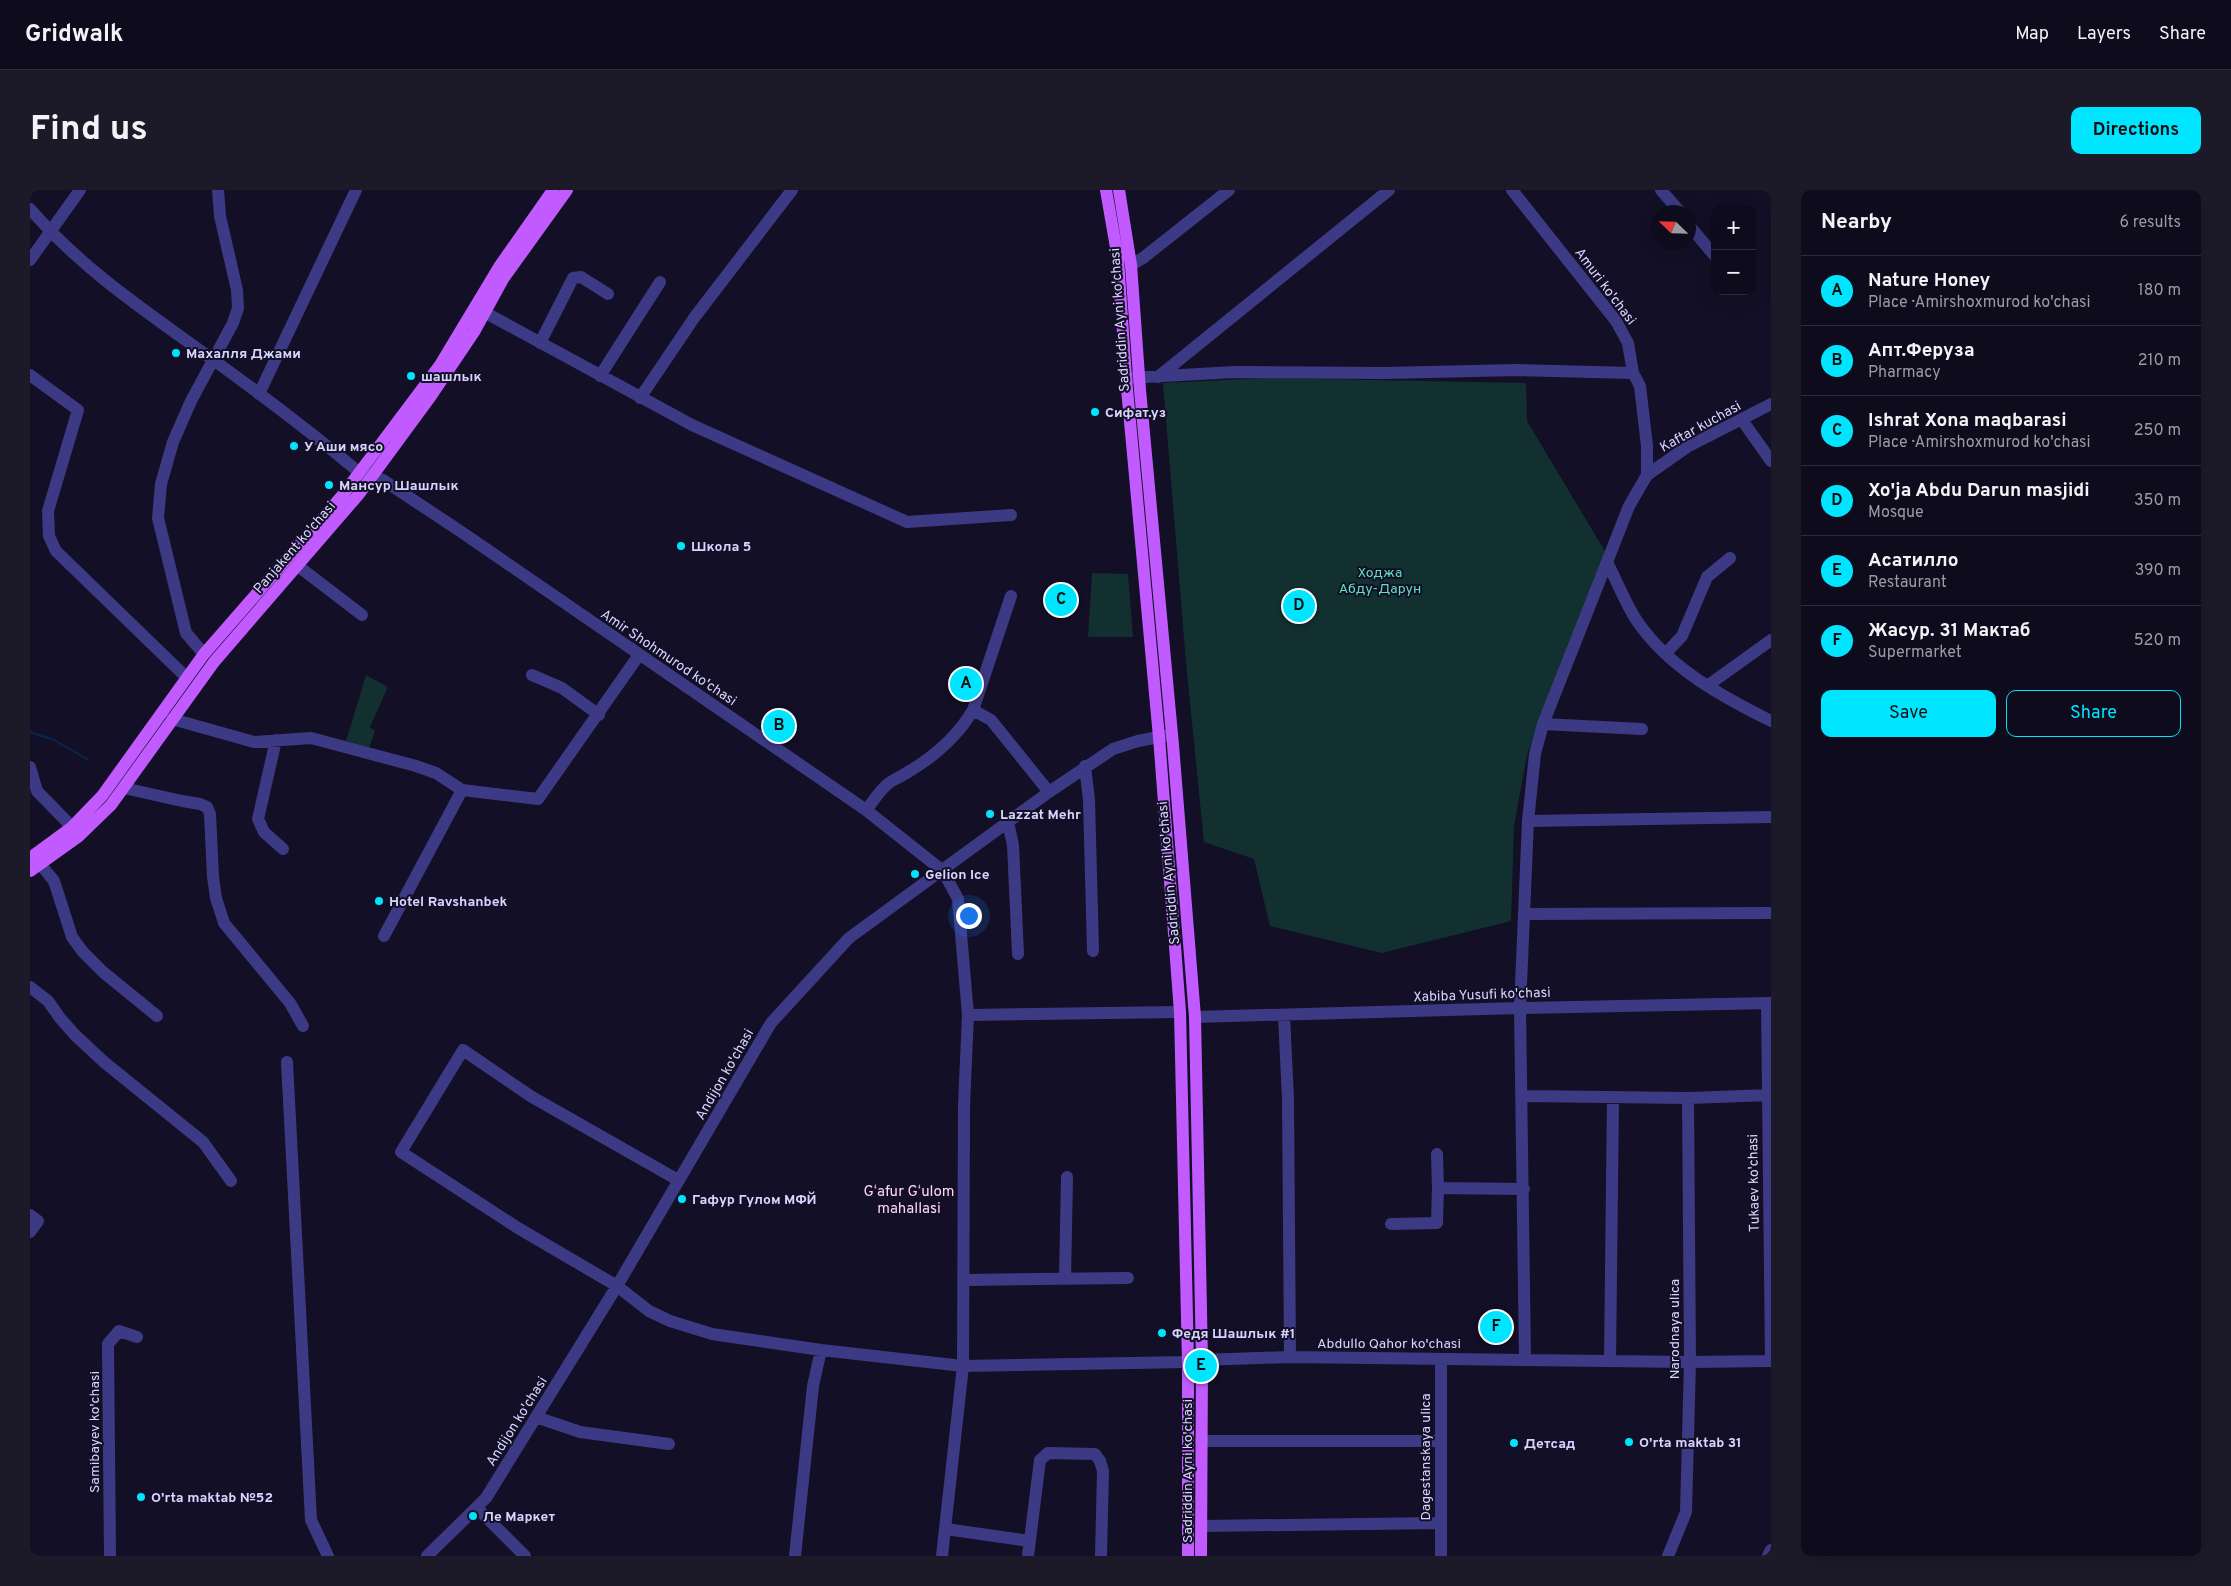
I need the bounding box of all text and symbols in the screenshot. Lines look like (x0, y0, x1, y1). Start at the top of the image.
text: Gridwalk (25, 20, 123, 50)
text: Map (2015, 23, 2049, 46)
text: Layers (2077, 23, 2131, 46)
text: Share (2159, 23, 2206, 46)
button: Directions (2071, 107, 2201, 154)
text: Find us (30, 108, 148, 152)
north arrow (1651, 205, 1696, 250)
map controls (1711, 205, 1756, 295)
button: + (1711, 205, 1756, 250)
text: Nearby (1821, 209, 1892, 236)
text: 6 results (2119, 213, 2181, 233)
street label: Amuri ko'chasi (1570, 245, 1639, 329)
street label: Sadriddin Ayni ko'chasi (1107, 247, 1134, 392)
button: − (1711, 250, 1756, 295)
text: Nature Honey (1868, 269, 1990, 293)
text: A (1831, 281, 1843, 301)
text: 180 m (2138, 281, 2181, 301)
text: Place · Amirshoxmurod ko'chasi (1868, 293, 2091, 313)
text: Апт.Феруза (1868, 339, 1975, 363)
place label: Махалля Джами (186, 346, 301, 363)
marker: Махалля Джами (170, 347, 182, 359)
text: B (1831, 351, 1843, 371)
text: 210 m (2138, 351, 2181, 371)
text: Pharmacy (1868, 363, 1941, 383)
place label: шашлык (421, 369, 482, 386)
marker: шашлык (405, 370, 417, 382)
street label: Kaftar kuchasi (1657, 398, 1744, 457)
place label: Сифат.уз (1105, 405, 1166, 422)
marker: Сифат.уз (1089, 406, 1101, 418)
text: Ishrat Хоnа mаqbаrasi (1868, 409, 2067, 433)
text: C (1832, 421, 1842, 441)
text: 250 m (2134, 421, 2181, 441)
text: Place · Amirshoxmurod ko'chasi (1868, 433, 2091, 453)
place label: У Аши мясо (304, 439, 383, 456)
marker: У Аши мясо (288, 440, 300, 452)
place label: Мансур Шашлык (339, 478, 459, 495)
marker: Мансур Шашлык (323, 479, 335, 491)
text: Xo'ja Abdu Darun masjidi (1868, 479, 2090, 503)
text: D (1831, 491, 1843, 511)
text: 350 m (2134, 491, 2181, 511)
street label: Panjakent ko'chasi (250, 498, 340, 598)
text: Mosque (1868, 503, 1924, 523)
place label: Школа 5 (691, 539, 751, 556)
marker: Школа 5 (675, 540, 687, 552)
text: Асатилло (1868, 549, 1959, 573)
text: E (1832, 561, 1842, 581)
text: 390 m (2135, 561, 2181, 581)
park label: Ходжа Абду-Дарун (1339, 565, 1421, 598)
text: Restaurant (1868, 573, 1947, 593)
pin: C (1045, 581, 1077, 619)
pin: D (1283, 587, 1315, 625)
street label: Amir Shohmurod ko'chasi (597, 606, 739, 710)
text: Жасур. 31 Мактаб (1868, 619, 2031, 643)
text: F (1832, 631, 1842, 651)
text: 520 m (2134, 631, 2181, 651)
text: Supermarket (1868, 643, 1962, 663)
pin: A (950, 665, 982, 703)
button: Save (1821, 690, 1996, 737)
button: Share (2006, 690, 2181, 737)
pin: B (763, 707, 795, 745)
street label: Sadriddin Ayni ko'chasi (1155, 800, 1184, 945)
place label: Lazzat Mehr (1000, 807, 1081, 824)
marker: Lazzat Mehr (984, 808, 996, 820)
place label: Gelion Ice (925, 867, 990, 884)
marker: Gelion Ice (909, 868, 921, 880)
place label: Hotel Ravshanbek (389, 894, 508, 911)
marker: Hotel Ravshanbek (373, 895, 385, 907)
your location (956, 903, 982, 929)
street label: Xabiba Yusufi ko'chasi (1413, 985, 1551, 1006)
street label: Andijon ko'chasi (692, 1026, 758, 1123)
street label: Tukaev ko'chasi (1745, 1134, 1764, 1232)
district label: Gʻafur Gʻulom mahallasi (863, 1183, 955, 1219)
place label: Гафур Гулом МФЙ (692, 1191, 817, 1209)
marker: Гафур Гулом МФЙ (676, 1193, 688, 1205)
street label: Narodnaya ulica (1667, 1279, 1684, 1379)
pin: F (1480, 1308, 1512, 1346)
place label: Федя Шашлык #1 (1172, 1326, 1295, 1343)
marker: Федя Шашлык #1 (1156, 1327, 1168, 1339)
street label: Abdullo Qahor ko'chasi (1317, 1336, 1461, 1353)
pin: E (1185, 1347, 1217, 1385)
street label: Samibayev ko'chasi (87, 1371, 104, 1493)
street label: Andijon ko'chasi (483, 1374, 552, 1470)
street label: Dagestanskaya ulica (1418, 1393, 1435, 1521)
street label: Sadriddin Ayni ko'chasi (1180, 1399, 1197, 1543)
place label: O'rta maktab 31 (1639, 1435, 1742, 1452)
place label: Детсад (1524, 1436, 1575, 1453)
marker: O'rta maktab 31 (1623, 1436, 1635, 1448)
marker: Детсад (1508, 1437, 1520, 1449)
place label: O'rta maktab №52 (151, 1490, 273, 1507)
marker: O'rta maktab №52 (135, 1491, 147, 1503)
place label: Ле Маркет (483, 1509, 555, 1526)
marker: Ле Маркет (467, 1510, 479, 1522)

